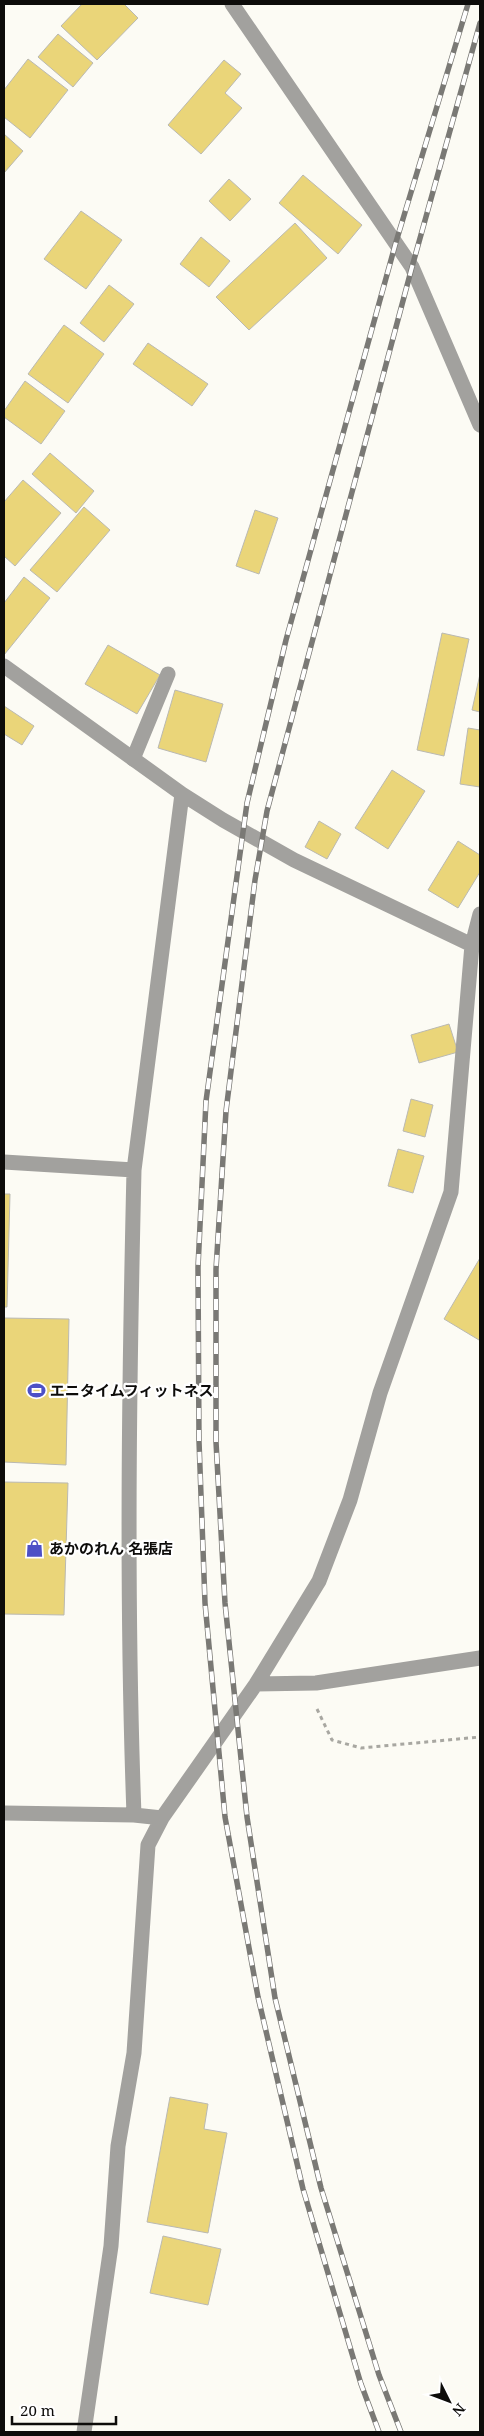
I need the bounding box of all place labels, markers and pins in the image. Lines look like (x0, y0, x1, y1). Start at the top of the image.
place label: エニタイムフィットネス (50, 1380, 214, 1400)
sports icon: エニタイムフィットネス (26, 1381, 46, 1401)
place label: あかのれん 名張店 (49, 1538, 173, 1558)
shop icon: あかのれん 名張店 (25, 1539, 45, 1559)

